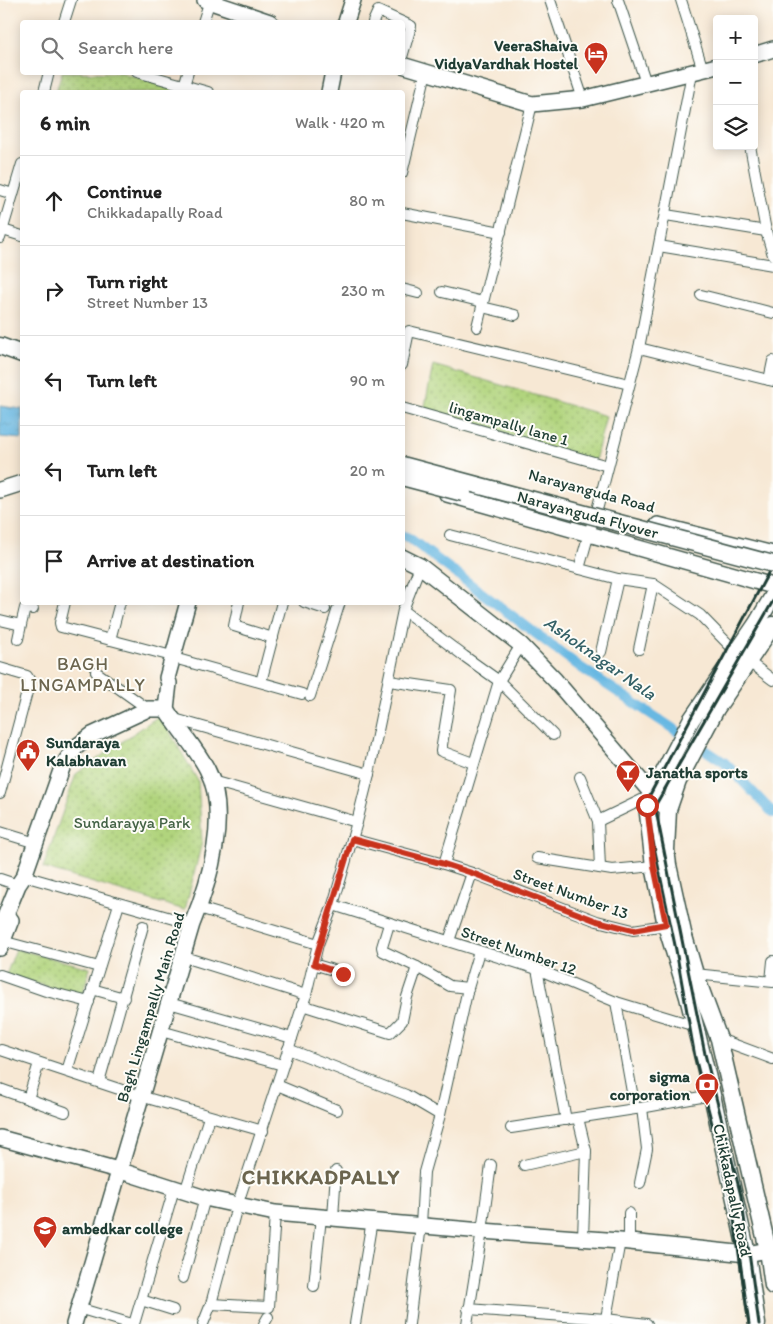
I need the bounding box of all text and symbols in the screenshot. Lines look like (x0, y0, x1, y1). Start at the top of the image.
map controls (713, 15, 758, 150)
button: + (713, 15, 758, 60)
search box (20, 20, 405, 75)
icon: search (38, 34, 66, 62)
text: Search here (78, 36, 173, 59)
place label: VeeraShaiva VidyaVardhak Hostel (434, 36, 579, 74)
hotel icon: VeeraShaiva VidyaVardhak Hostel (583, 41, 609, 75)
button: − (713, 60, 758, 105)
button: layers (713, 105, 758, 150)
text: 6 min (40, 110, 90, 135)
text: Walk · 420 m (295, 113, 385, 132)
text: Continue (87, 180, 162, 203)
icon: ahead (40, 187, 68, 215)
text: 80 m (349, 191, 385, 210)
text: Chikkadapally Road (87, 203, 223, 222)
text: Turn right (87, 270, 168, 293)
icon: right (40, 277, 68, 305)
text: 230 m (341, 281, 385, 300)
text: Street Number 13 (87, 293, 208, 312)
icon: left (40, 367, 68, 395)
text: Turn left (87, 369, 157, 392)
text: 90 m (350, 371, 385, 390)
street label: lingampally lane 1 (447, 397, 571, 450)
icon: left (40, 457, 68, 485)
text: Turn left (87, 459, 157, 482)
text: 20 m (350, 461, 385, 480)
street label: Narayanguda Road (527, 464, 657, 517)
street label: Narayanguda Flyover (515, 487, 661, 543)
icon: arrive (40, 547, 68, 575)
text: Arrive at destination (87, 549, 254, 572)
water label: Ashoknagar Nala (540, 611, 661, 705)
district label: BAGH LINGAMPALLY (20, 653, 146, 696)
place label: Sundaraya Kalabhavan (46, 733, 127, 770)
public building icon: Sundaraya Kalabhavan (15, 738, 41, 772)
bar icon: Janatha sports (615, 759, 641, 793)
place label: Janatha sports (645, 763, 748, 783)
route start (636, 794, 659, 817)
park label: Sundarayya Park (74, 813, 191, 832)
street label: Street Number 13 (511, 864, 631, 923)
street label: Bagh Lingampally Main Road (112, 909, 189, 1105)
street label: Street Number 12 (459, 922, 580, 979)
route end (332, 963, 355, 986)
place label: sigma corporation (610, 1067, 691, 1105)
bank icon: sigma corporation (694, 1072, 720, 1106)
street label: Chikkadapally Road (709, 1122, 756, 1259)
district label: CHIKKADPALLY (242, 1164, 400, 1189)
school or university icon: ambedkar college (32, 1215, 58, 1249)
place label: ambedkar college (62, 1219, 183, 1239)

